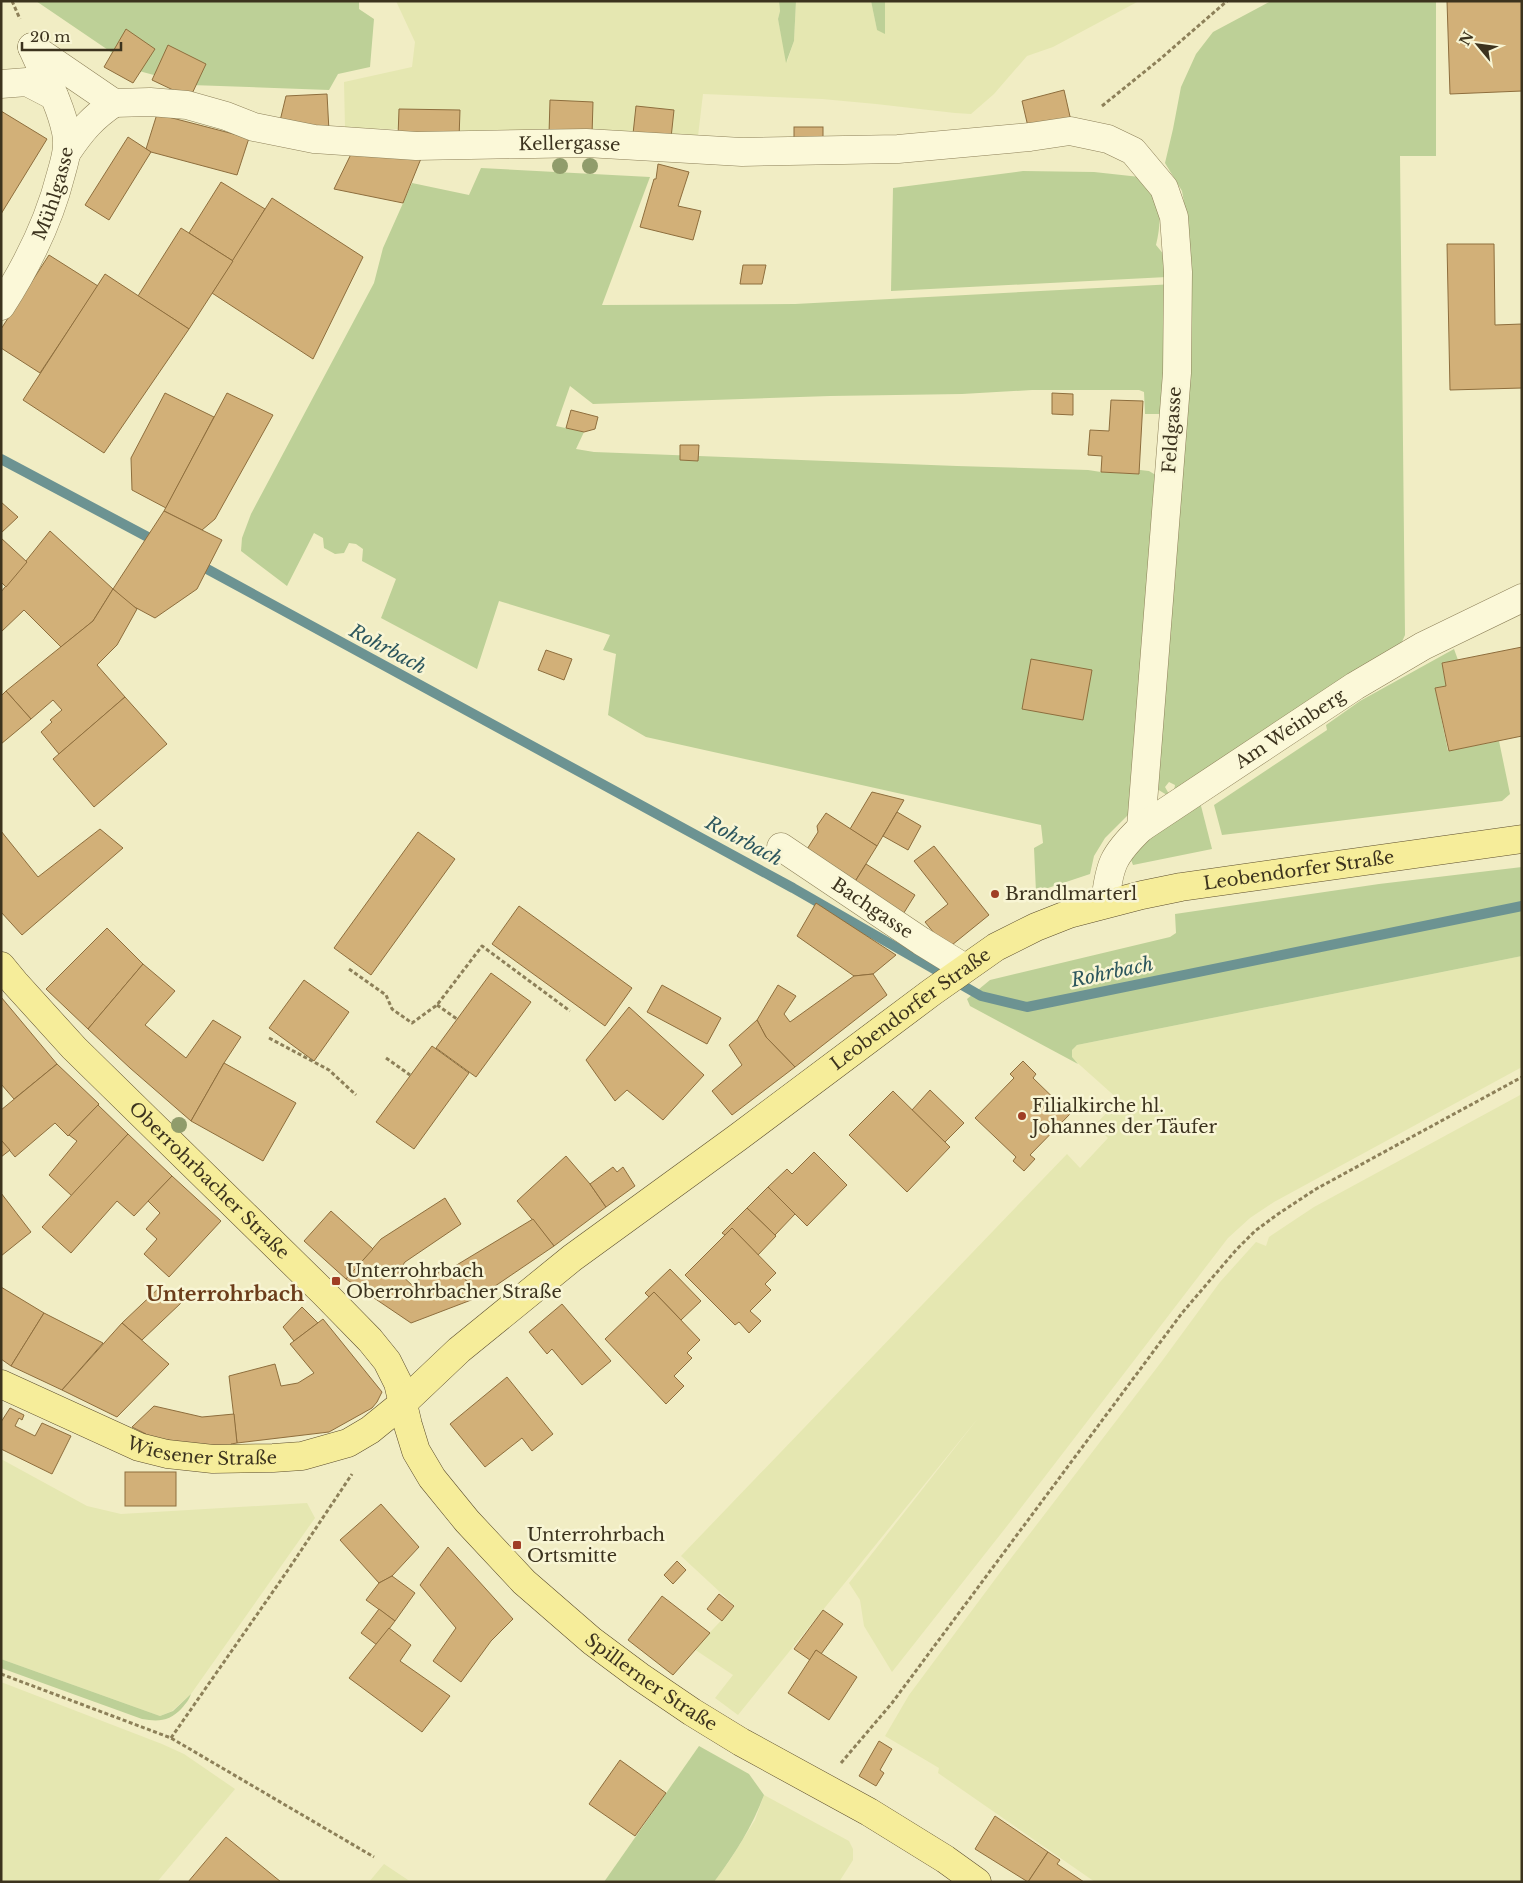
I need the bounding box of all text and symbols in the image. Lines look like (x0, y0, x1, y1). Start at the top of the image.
scale bar (22, 20, 121, 52)
north arrow (1453, 20, 1503, 70)
text: 20 m (30, 27, 70, 46)
text: N (1456, 29, 1478, 49)
street label: Kellergasse (518, 132, 621, 156)
street label: Mühlgasse (28, 145, 78, 244)
street label: Feldgasse (1158, 386, 1186, 474)
water label: Rohrbach (345, 619, 430, 679)
street label: Am Weinberg (1230, 684, 1350, 774)
water label: Rohrbach (701, 811, 786, 871)
street label: Leobendorfer Straße (1202, 846, 1396, 895)
street label: Bachgasse (827, 873, 917, 943)
place label: Brandlmarterl (1005, 883, 1137, 905)
marker: Brandlmarterl (989, 888, 1001, 900)
street label: Leobendorfer Straße (826, 943, 995, 1075)
water label: Rohrbach (1068, 952, 1155, 992)
place label: Filialkirche hl. Johannes der Täufer (1030, 1095, 1218, 1138)
street label: Oberrohrbacher Straße (124, 1097, 294, 1264)
marker: Filialkirche hl. Johannes der Täufer (1016, 1110, 1028, 1122)
place label: Unterrohrbach Oberrohrbacher Straße (346, 1260, 562, 1303)
marker: Unterrohrbach Oberrohrbacher Straße (330, 1275, 342, 1287)
district label: Unterrohrbach (146, 1282, 305, 1306)
street label: Wiesener Straße (122, 1431, 277, 1470)
place label: Unterrohrbach Ortsmitte (527, 1524, 665, 1567)
marker: Unterrohrbach Ortsmitte (511, 1539, 523, 1551)
street label: Spillerner Straße (580, 1629, 721, 1736)

